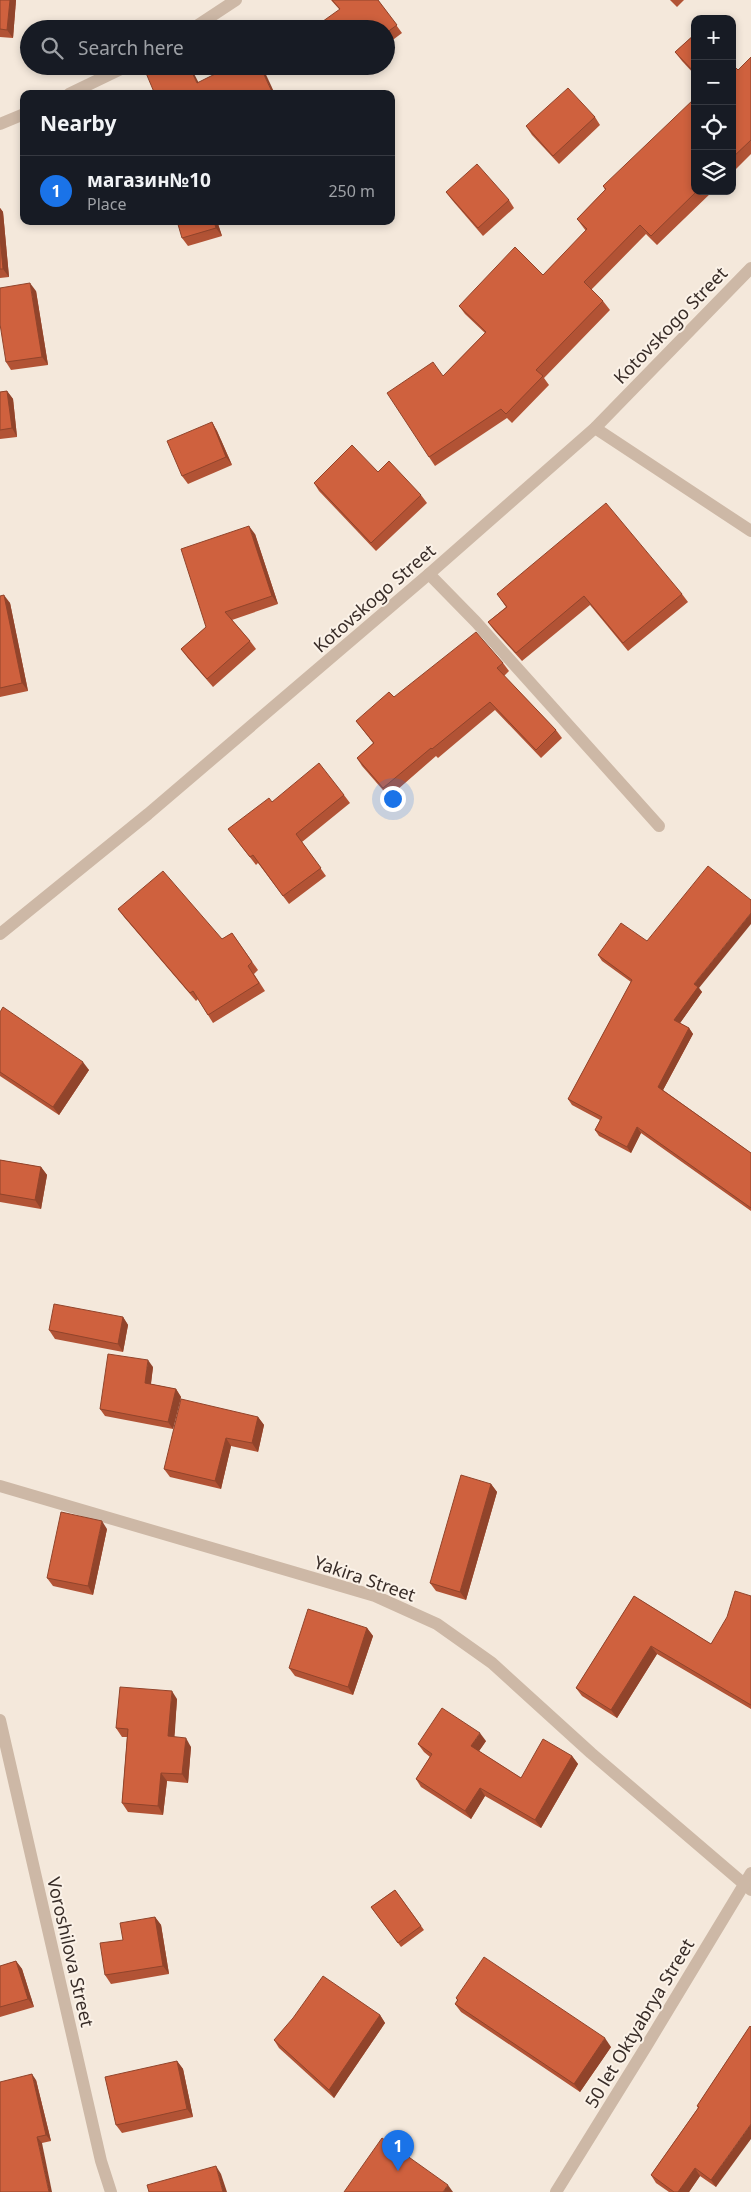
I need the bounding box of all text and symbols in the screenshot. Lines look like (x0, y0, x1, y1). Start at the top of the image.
map controls (691, 15, 736, 195)
button: + (691, 15, 736, 60)
search box (20, 20, 395, 75)
icon: search (38, 34, 66, 62)
text: Search here (78, 35, 184, 61)
button: − (691, 60, 736, 105)
button: locate (691, 105, 736, 150)
text: Nearby (40, 109, 116, 137)
button: layers (691, 150, 736, 195)
text: магазин№10 (87, 167, 211, 193)
text: 1 (51, 180, 61, 202)
text: 250 m (328, 180, 375, 202)
text: Place (87, 193, 127, 215)
street label: Kotovskogo Street (608, 261, 733, 389)
street label: Kotovskogo Street (308, 538, 440, 658)
your location (380, 786, 406, 812)
street label: Yakira Street (311, 1549, 419, 1607)
street label: Voroshilova Street (42, 1875, 100, 2030)
street label: 50 let Oktyabrya Street (579, 1934, 699, 2112)
pin: 1 (382, 2130, 414, 2171)

